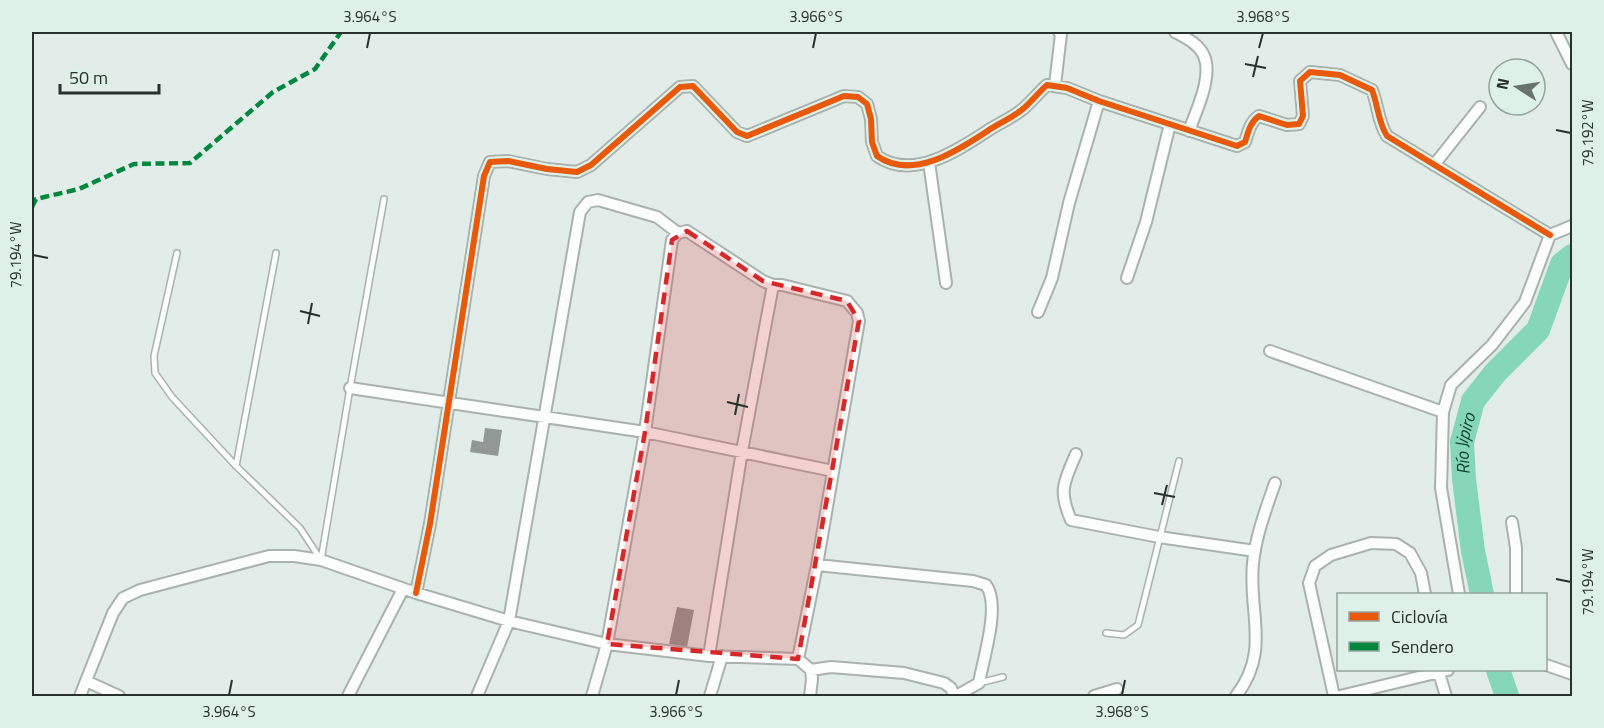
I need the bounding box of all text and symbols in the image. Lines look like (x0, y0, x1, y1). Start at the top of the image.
text: 3.964°S (343, 5, 397, 28)
text: 3.966°S (789, 5, 843, 28)
text: 3.968°S (1236, 5, 1290, 28)
scale bar (60, 57, 159, 95)
north arrow (1487, 57, 1547, 117)
text: 50 m (69, 64, 108, 91)
text: N (1489, 76, 1515, 92)
text: 79.192°W (1576, 100, 1599, 166)
text: 79.194°W (4, 222, 27, 288)
water label: Río Jipiro (1448, 409, 1483, 475)
text: 79.194°W (1576, 549, 1599, 615)
legend (1337, 593, 1547, 671)
text: Ciclovía (1391, 603, 1448, 630)
text: Sendero (1391, 633, 1454, 660)
text: 3.964°S (202, 700, 256, 723)
text: 3.966°S (649, 700, 703, 723)
text: 3.968°S (1095, 700, 1149, 723)

